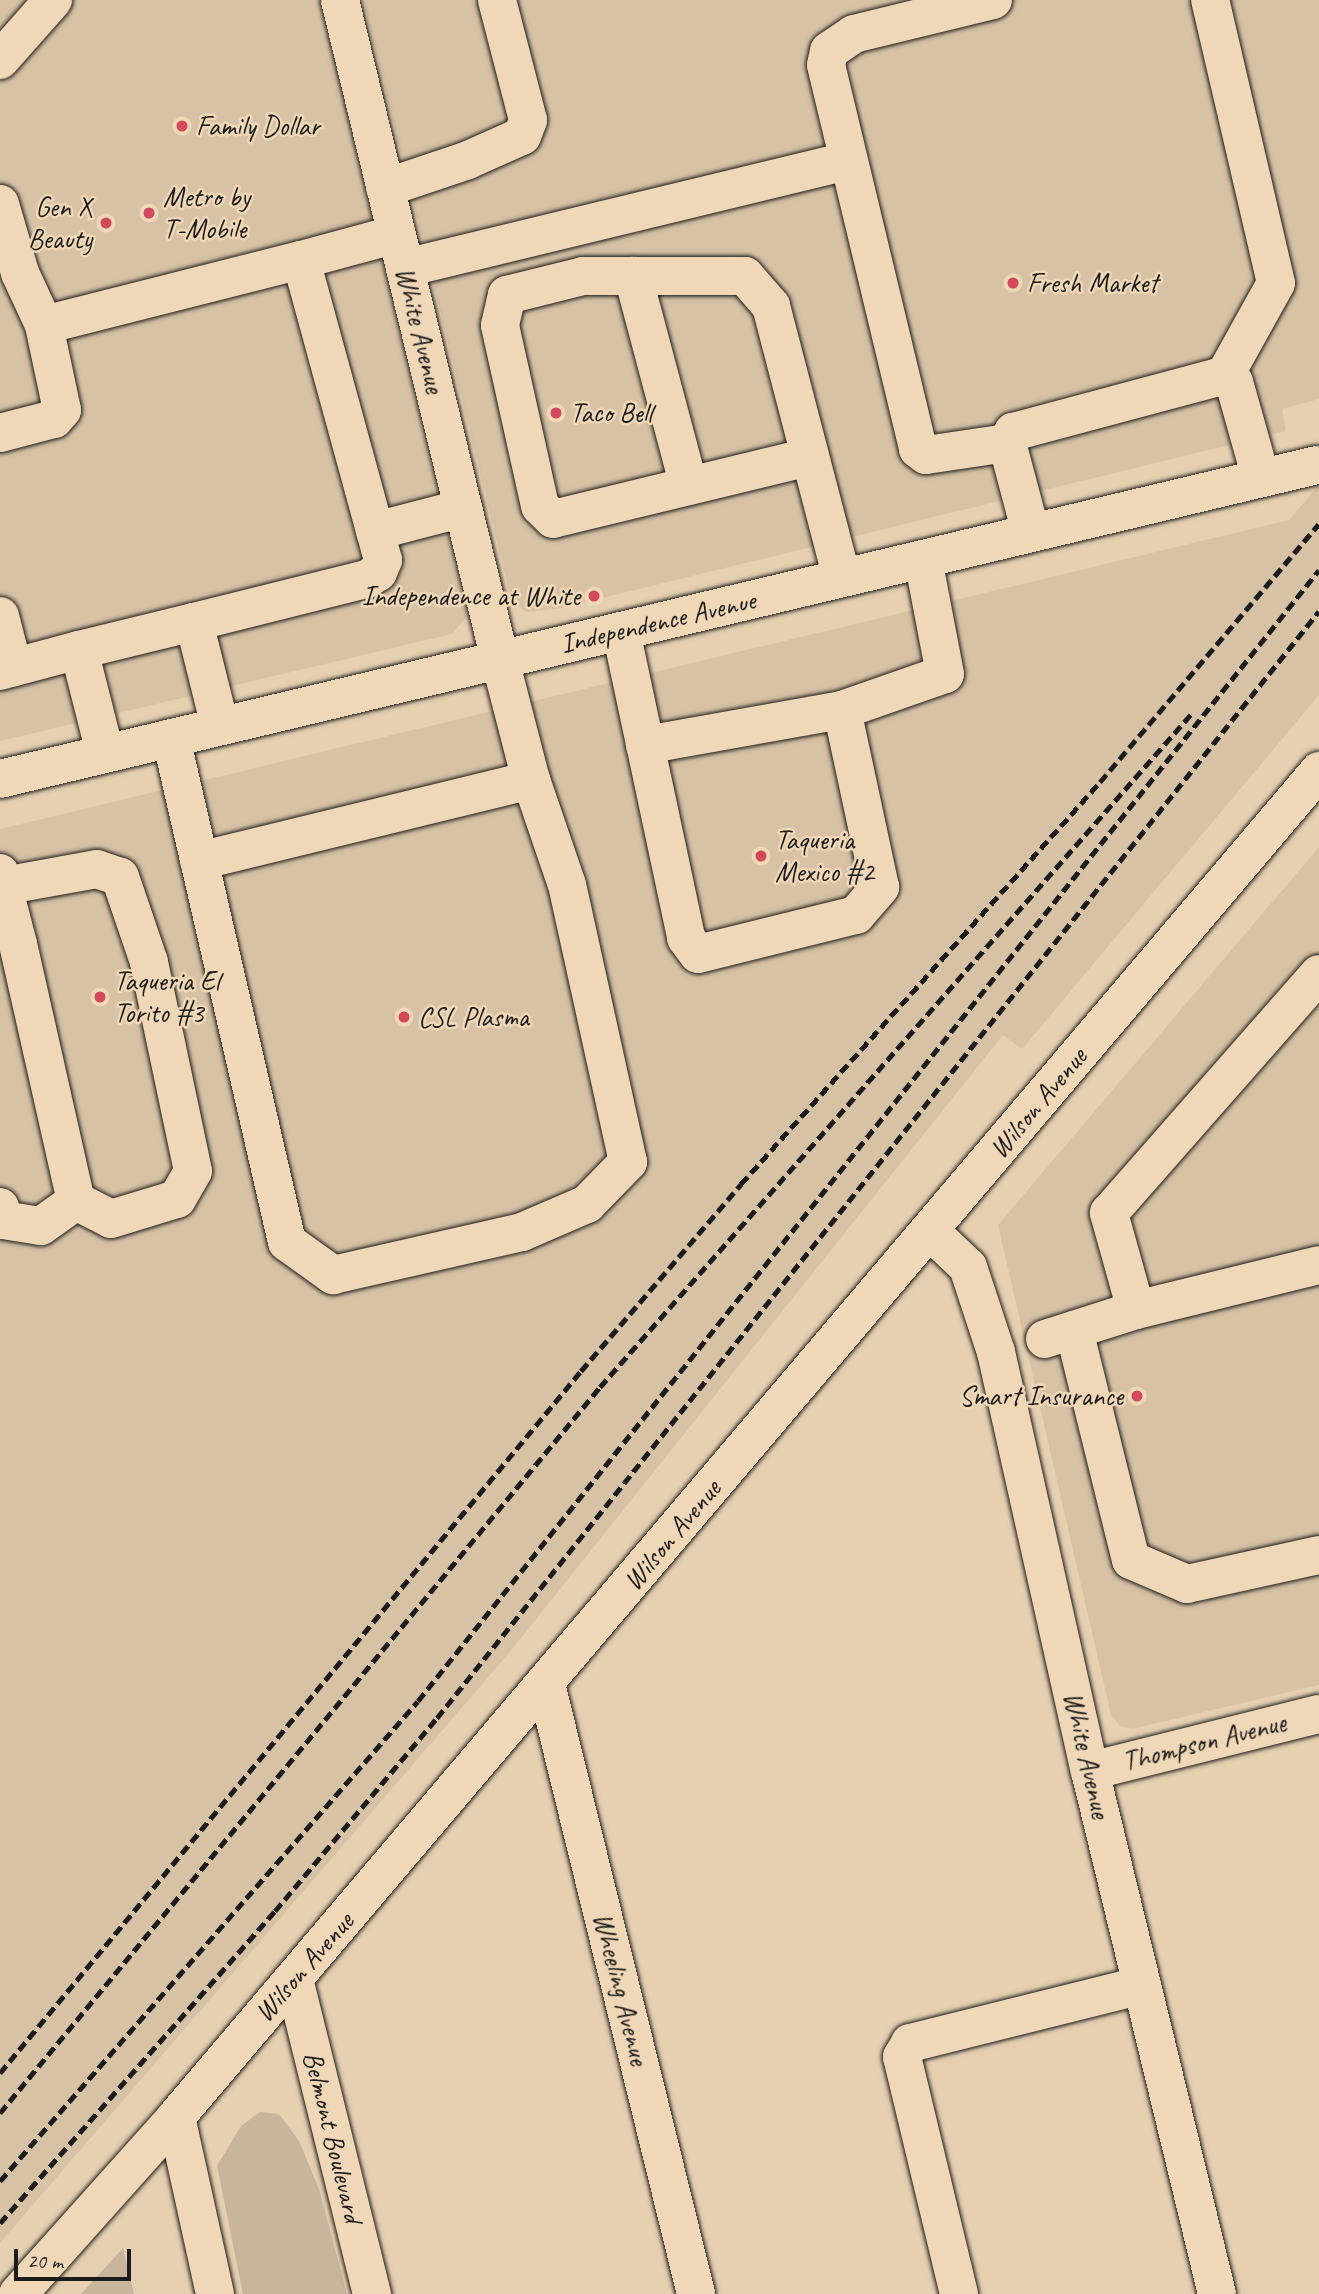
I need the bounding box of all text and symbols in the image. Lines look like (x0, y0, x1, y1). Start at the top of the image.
place label: Family Dollar (196, 109, 319, 143)
marker: Family Dollar (174, 118, 190, 134)
place label: Metro by T-Mobile (163, 180, 250, 246)
place label: Gen X Beauty (28, 190, 92, 256)
marker: Metro by T-Mobile (141, 205, 157, 221)
marker: Gen X Beauty (98, 215, 114, 231)
street label: White Avenue (388, 263, 452, 397)
place label: Fresh Market (1027, 266, 1159, 300)
marker: Fresh Market (1005, 275, 1021, 291)
place label: Taco Bell (570, 396, 653, 430)
marker: Taco Bell (548, 405, 564, 421)
place label: Independence at White (360, 579, 580, 613)
street label: Independence Avenue (557, 583, 759, 661)
marker: Independence at White (586, 588, 602, 604)
place label: Taqueria Mexico #2 (775, 823, 874, 889)
marker: Taqueria Mexico #2 (753, 848, 769, 864)
place label: Taqueria El Torito #3 (114, 964, 219, 1030)
marker: Taqueria El Torito #3 (92, 989, 108, 1005)
place label: CSL Plasma (418, 1000, 529, 1034)
marker: CSL Plasma (396, 1009, 412, 1025)
street label: Wilson Avenue (982, 1041, 1094, 1165)
place label: Smart Insurance (959, 1379, 1123, 1413)
marker: Smart Insurance (1129, 1388, 1145, 1404)
street label: Wilson Avenue (616, 1473, 728, 1597)
street label: White Avenue (1056, 1689, 1118, 1821)
street label: Thompson Avenue (1119, 1705, 1289, 1779)
street label: Wilson Avenue (247, 1905, 361, 2029)
street label: Wheeling Avenue (586, 1909, 656, 2069)
street label: Belmont Boulevard (295, 2048, 371, 2226)
scale bar (18, 2234, 135, 2278)
text: 20 m (27, 2248, 63, 2274)

